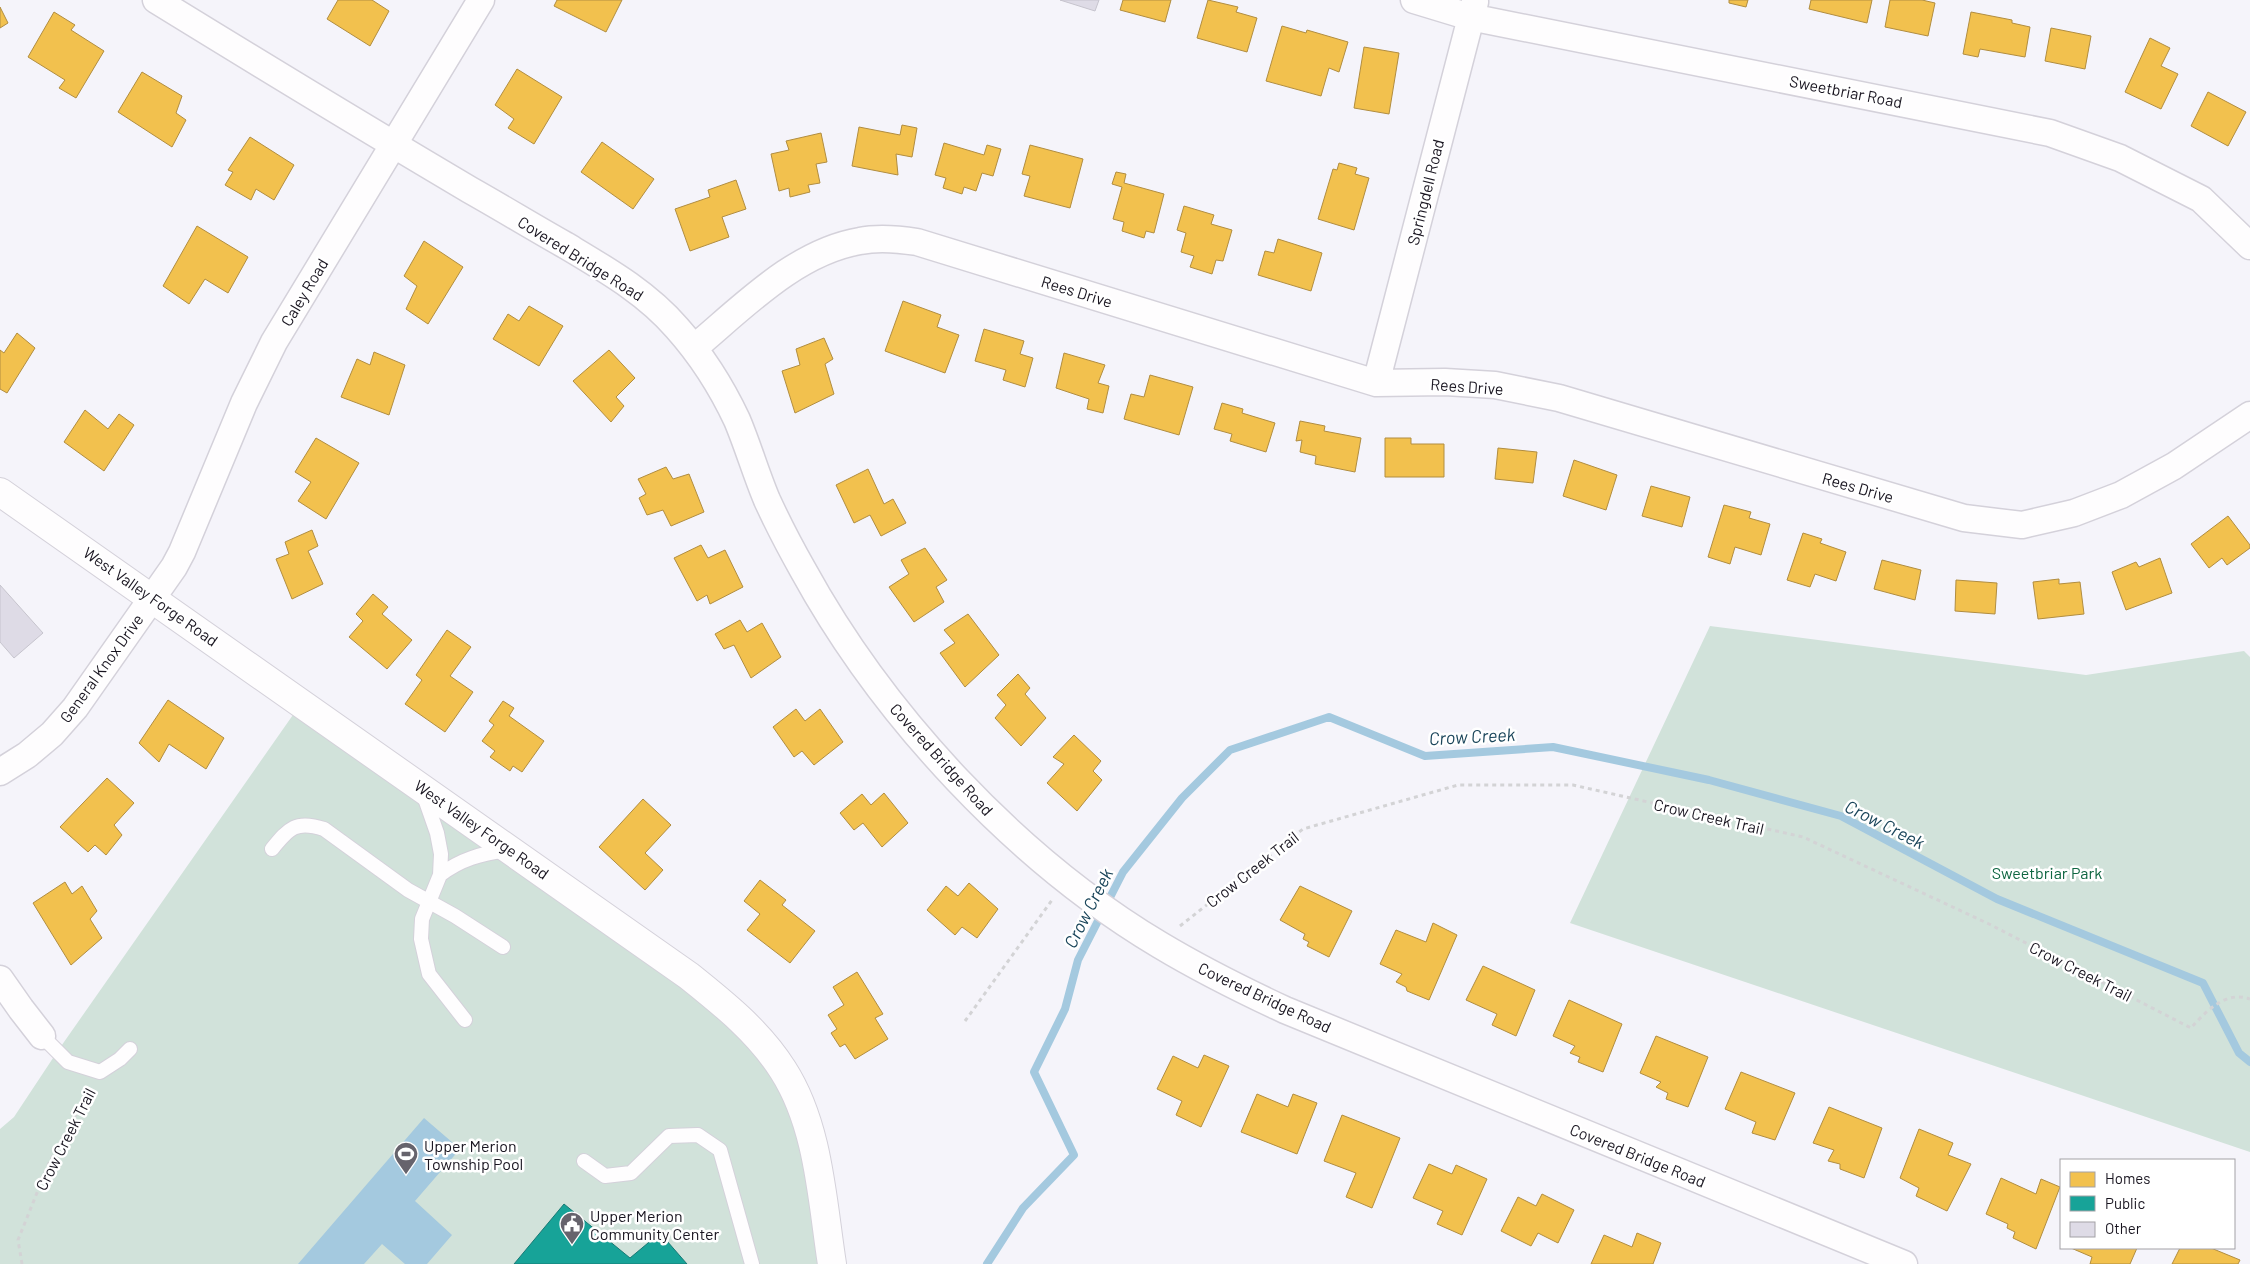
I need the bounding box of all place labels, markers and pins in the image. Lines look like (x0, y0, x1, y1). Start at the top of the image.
place label: Upper Merion Township Pool (424, 1136, 523, 1173)
sports icon: Upper Merion Township Pool (393, 1141, 419, 1175)
place label: Upper Merion Community Center (590, 1206, 720, 1243)
public building icon: Upper Merion Community Center (559, 1211, 585, 1245)

